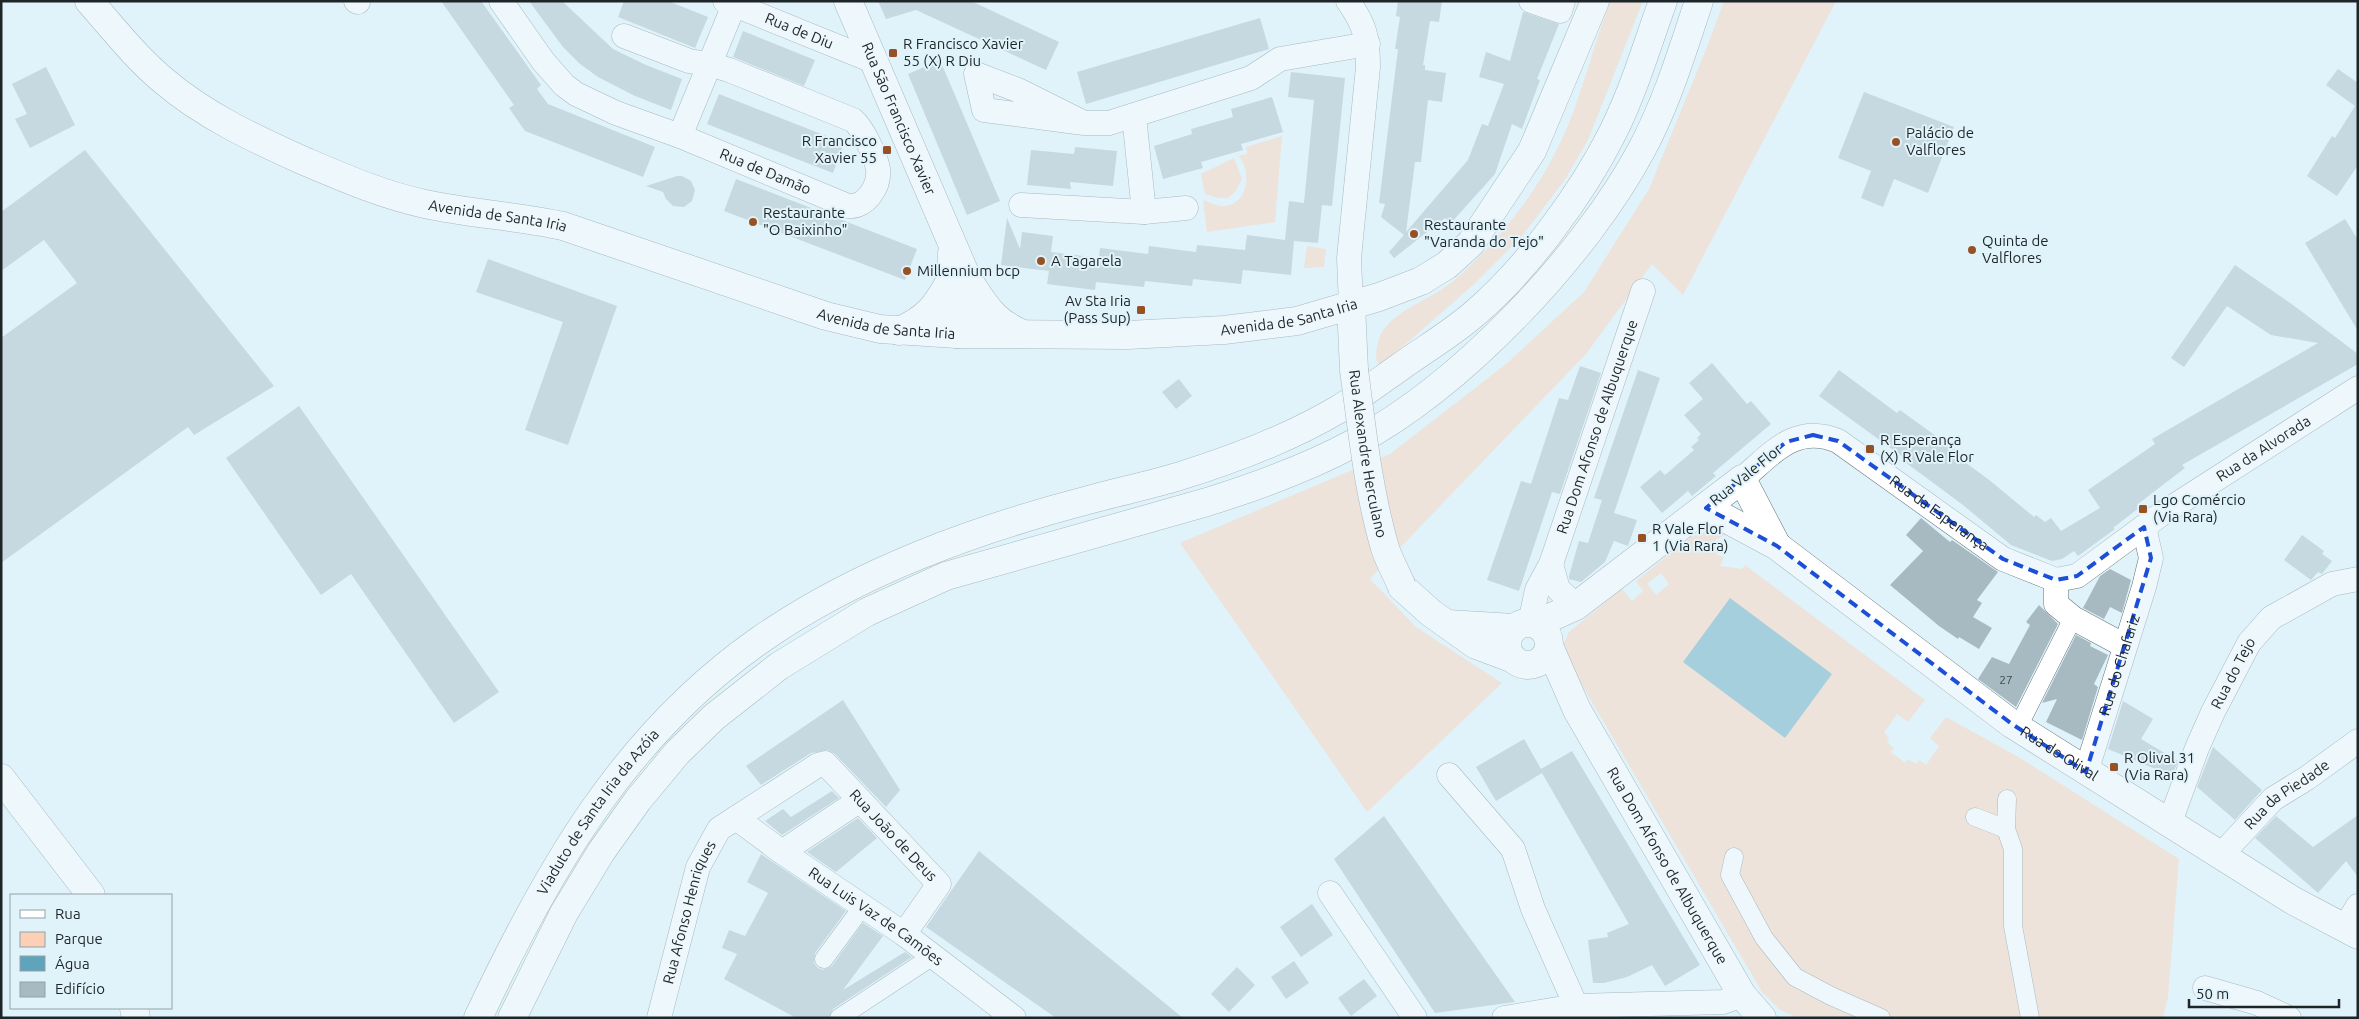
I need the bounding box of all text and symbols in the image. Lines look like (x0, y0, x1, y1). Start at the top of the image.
street label: Rua de Diu (763, 9, 836, 52)
place label: R Francisco Xavier 55 (X) R Diu (903, 35, 1024, 69)
street label: Rua São Francisco Xavier (859, 39, 939, 198)
marker: R Francisco Xavier 55 (X) R Diu (887, 47, 899, 59)
place label: Palácio de Valflores (1906, 124, 1974, 158)
place label: R Francisco Xavier 55 (802, 132, 877, 166)
marker: Palácio de Valflores (1890, 136, 1902, 148)
marker: R Francisco Xavier 55 (881, 144, 893, 156)
street label: Rua de Damão (717, 145, 814, 198)
street label: Avenida de Santa Iria (427, 196, 570, 235)
place label: Restaurante "O Baixinho" (763, 204, 848, 238)
marker: Restaurante "O Baixinho" (747, 216, 759, 228)
place label: Restaurante "Varanda do Tejo" (1424, 216, 1544, 250)
marker: Restaurante "Varanda do Tejo" (1408, 228, 1420, 240)
place label: Quinta de Valflores (1982, 232, 2048, 266)
marker: Quinta de Valflores (1966, 244, 1978, 256)
place label: A Tagarela (1051, 252, 1122, 269)
marker: A Tagarela (1035, 255, 1047, 267)
place label: Millennium bcp (917, 262, 1020, 279)
marker: Millennium bcp (901, 265, 913, 277)
place label: Av Sta Iria (Pass Sup) (1064, 292, 1131, 326)
street label: Avenida de Santa Iria (1219, 295, 1359, 338)
marker: Av Sta Iria (Pass Sup) (1135, 304, 1147, 316)
street label: Avenida de Santa Iria (815, 305, 956, 342)
street label: Rua Dom Afonso de Albuquerque (1553, 317, 1641, 536)
street label: Rua Alexandre Herculano (1346, 369, 1391, 540)
street label: Rua da Alvorada (2213, 412, 2314, 485)
place label: R Esperança (X) R Vale Flor (1880, 431, 1974, 465)
street label: Rua Vale Flor (1706, 440, 1785, 509)
marker: R Esperança (X) R Vale Flor (1864, 443, 1876, 455)
street label: Rua da Esperança (1887, 472, 1992, 554)
place label: Lgo Comércio (Via Rara) (2153, 491, 2246, 525)
marker: Lgo Comércio (Via Rara) (2137, 503, 2149, 515)
place label: R Vale Flor 1 (Via Rara) (1652, 520, 1729, 554)
marker: R Vale Flor 1 (Via Rara) (1636, 532, 1648, 544)
street label: Rua do Chafariz (2095, 612, 2143, 718)
street label: Rua do Tejo (2207, 633, 2258, 712)
house number: 27 (1999, 673, 2013, 686)
street label: Rua do Olival (2018, 723, 2101, 784)
street label: Viaduto de Santa Iria da Azóia (533, 725, 662, 898)
place label: R Olival 31 (Via Rara) (2124, 749, 2195, 783)
street label: Rua da Piedade (2240, 756, 2332, 832)
marker: R Olival 31 (Via Rara) (2108, 761, 2120, 773)
street label: Rua Dom Afonso de Albuquerque (1604, 764, 1731, 967)
street label: Rua João de Deus (846, 786, 941, 884)
street label: Rua Afonso Henriques (659, 837, 719, 986)
street label: Rua Luis Vaz de Camões (805, 863, 947, 969)
legend (10, 894, 172, 1009)
text: Rua (55, 905, 81, 922)
text: Parque (55, 930, 103, 947)
text: Água (55, 955, 90, 972)
scale bar (2189, 976, 2339, 1008)
text: Edifício (55, 980, 105, 997)
text: 50 m (2196, 985, 2229, 1002)

